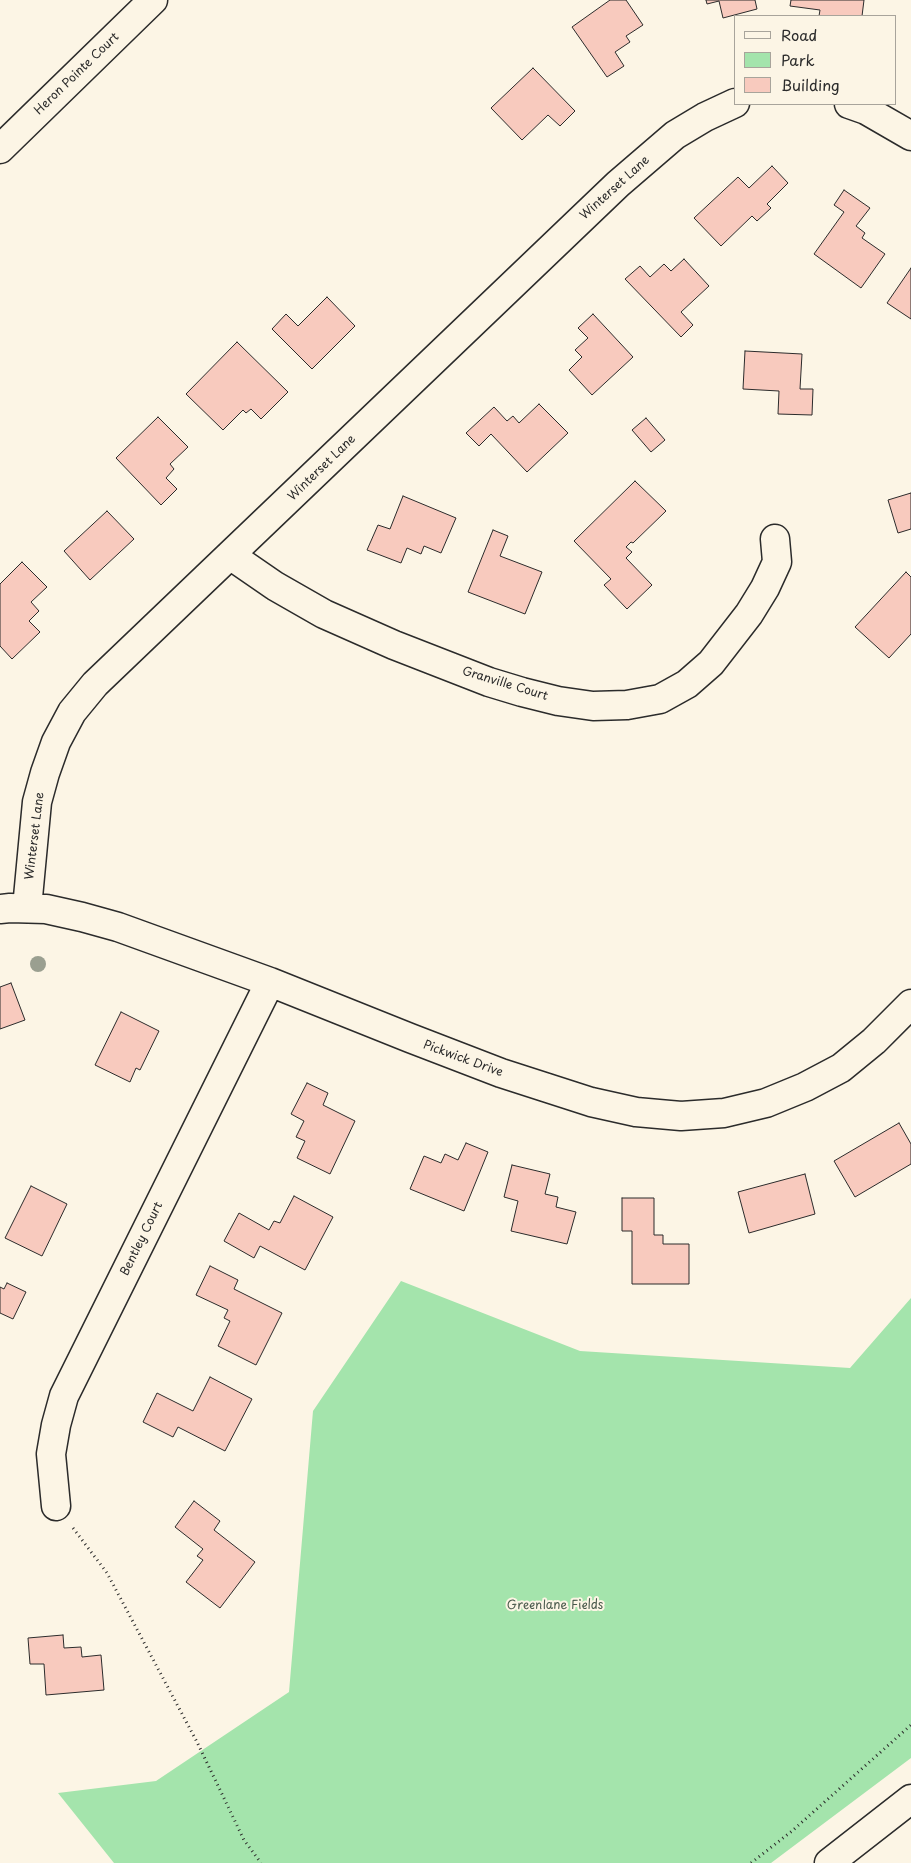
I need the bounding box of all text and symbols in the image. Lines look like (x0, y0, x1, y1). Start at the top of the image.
legend (734, 15, 896, 105)
text: Road (781, 23, 817, 46)
street label: Heron Pointe Court (32, 30, 122, 118)
text: Park (781, 48, 815, 71)
text: Building (781, 73, 840, 96)
street label: Winterset Lane (577, 153, 653, 223)
street label: Winterset Lane (285, 432, 359, 504)
street label: Granville Court (460, 664, 550, 704)
street label: Winterset Lane (22, 791, 48, 881)
street label: Pickwick Drive (421, 1038, 505, 1080)
street label: Bentley Court (118, 1200, 166, 1278)
park label: Greenlane Fields (507, 1599, 603, 1613)

